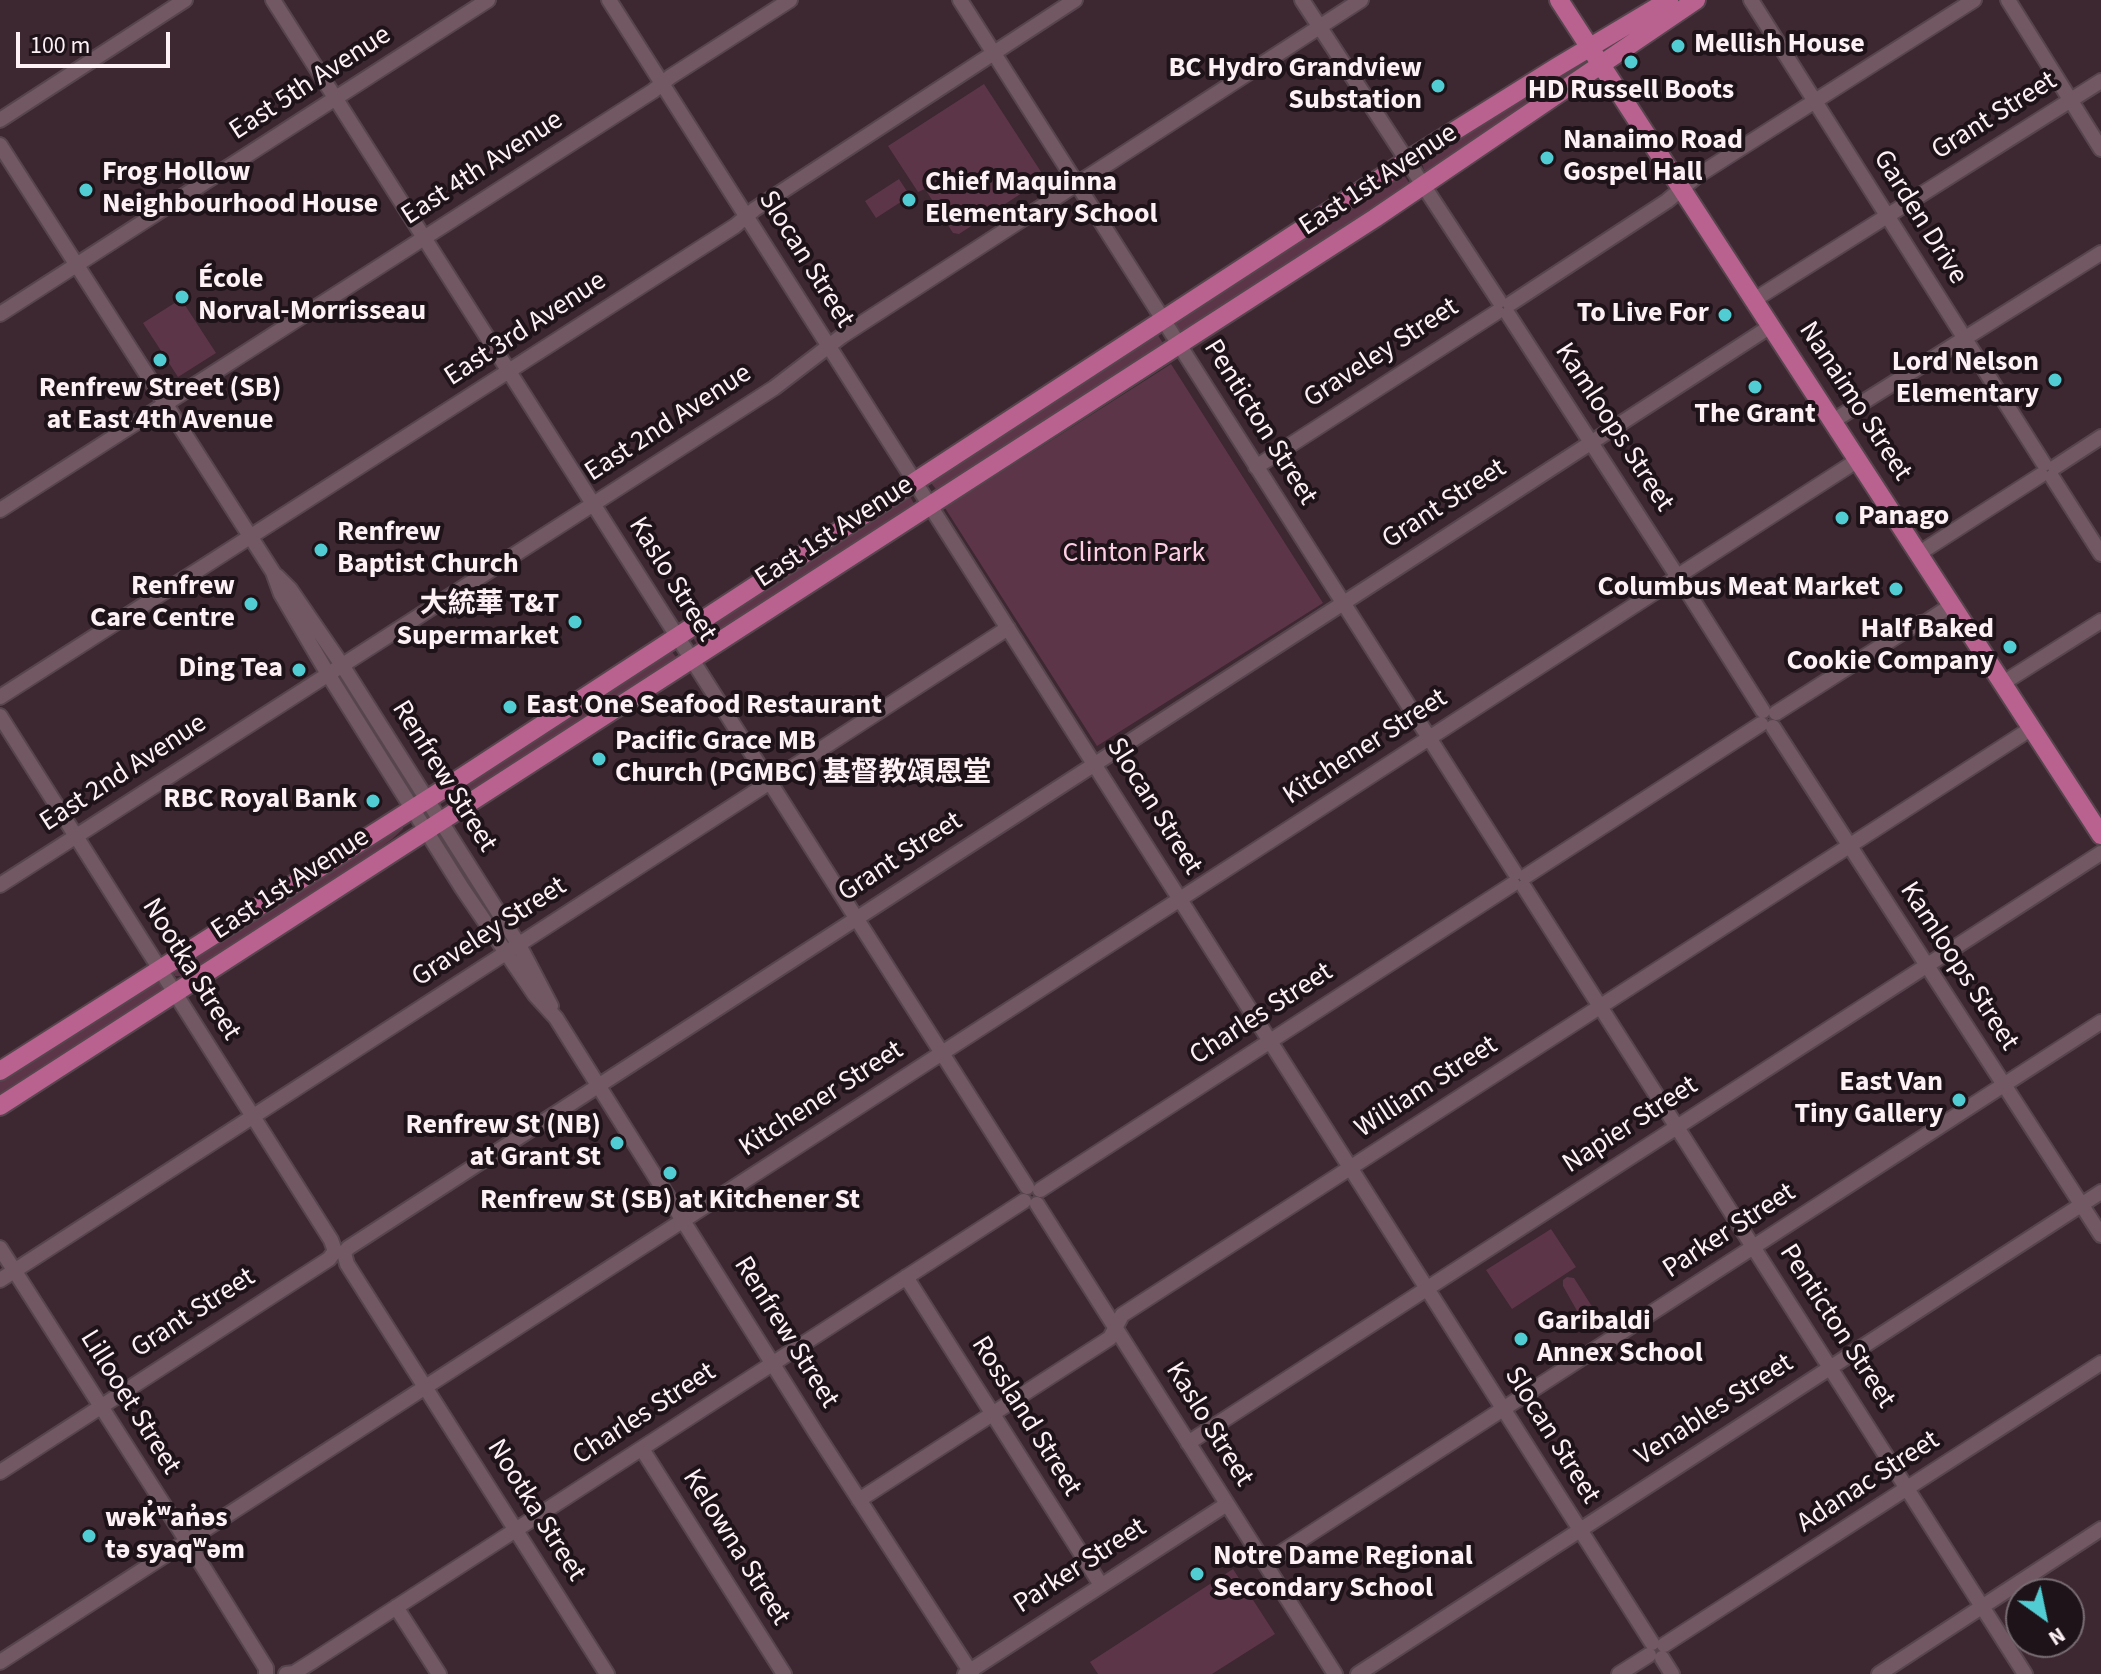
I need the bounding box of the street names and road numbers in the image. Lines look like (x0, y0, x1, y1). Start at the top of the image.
street label: East 5th Avenue (224, 19, 398, 149)
street label: Grant Street (1926, 65, 2064, 169)
street label: East 4th Avenue (396, 104, 570, 234)
street label: East 1st Avenue (1294, 117, 1464, 245)
street label: Garden Drive (1865, 145, 1973, 291)
street label: Slocan Street (750, 185, 860, 335)
street label: East 3rd Avenue (439, 265, 613, 395)
street label: Graveley Street (1299, 292, 1465, 416)
street label: Nanaimo Street (1790, 316, 1918, 488)
street label: Penticton Street (1195, 334, 1323, 512)
street label: Kamloops Street (1546, 338, 1680, 518)
street label: East 2nd Avenue (579, 358, 759, 490)
street label: Grant Street (1377, 453, 1513, 557)
street label: East 1st Avenue (750, 469, 920, 597)
street label: Kaslo Street (620, 512, 722, 648)
street label: Kitchener Street (1278, 683, 1454, 813)
street label: Renfrew Street (383, 695, 503, 859)
street label: East 2nd Avenue (34, 708, 214, 840)
street label: Slocan Street (1098, 732, 1208, 882)
street label: Grant Street (833, 806, 969, 910)
street label: East 1st Avenue (206, 821, 376, 949)
street label: Graveley Street (407, 871, 573, 995)
street label: Kamloops Street (1891, 877, 2025, 1057)
street label: Nootka Street (133, 893, 247, 1047)
street label: Charles Street (1184, 956, 1340, 1074)
street label: William Street (1349, 1029, 1505, 1147)
street label: Kitchener Street (734, 1035, 910, 1165)
street label: Napier Street (1557, 1070, 1705, 1182)
street label: Parker Street (1657, 1177, 1803, 1287)
street label: Penticton Street (1771, 1239, 1901, 1415)
street label: Renfrew Street (725, 1251, 845, 1415)
street label: Grant Street (126, 1262, 262, 1366)
street label: Lillooet Street (71, 1325, 187, 1481)
street label: Rossland Street (963, 1331, 1087, 1503)
street label: Venables Street (1630, 1348, 1800, 1474)
street label: Charles Street (567, 1356, 723, 1474)
street label: Kaslo Street (1157, 1357, 1259, 1493)
street label: Slocan Street (1496, 1361, 1606, 1511)
street label: Adanac Street (1792, 1425, 1946, 1541)
street label: Nootka Street (478, 1434, 592, 1588)
street label: Kelowna Street (674, 1464, 796, 1632)
street label: Parker Street (1008, 1512, 1154, 1622)

